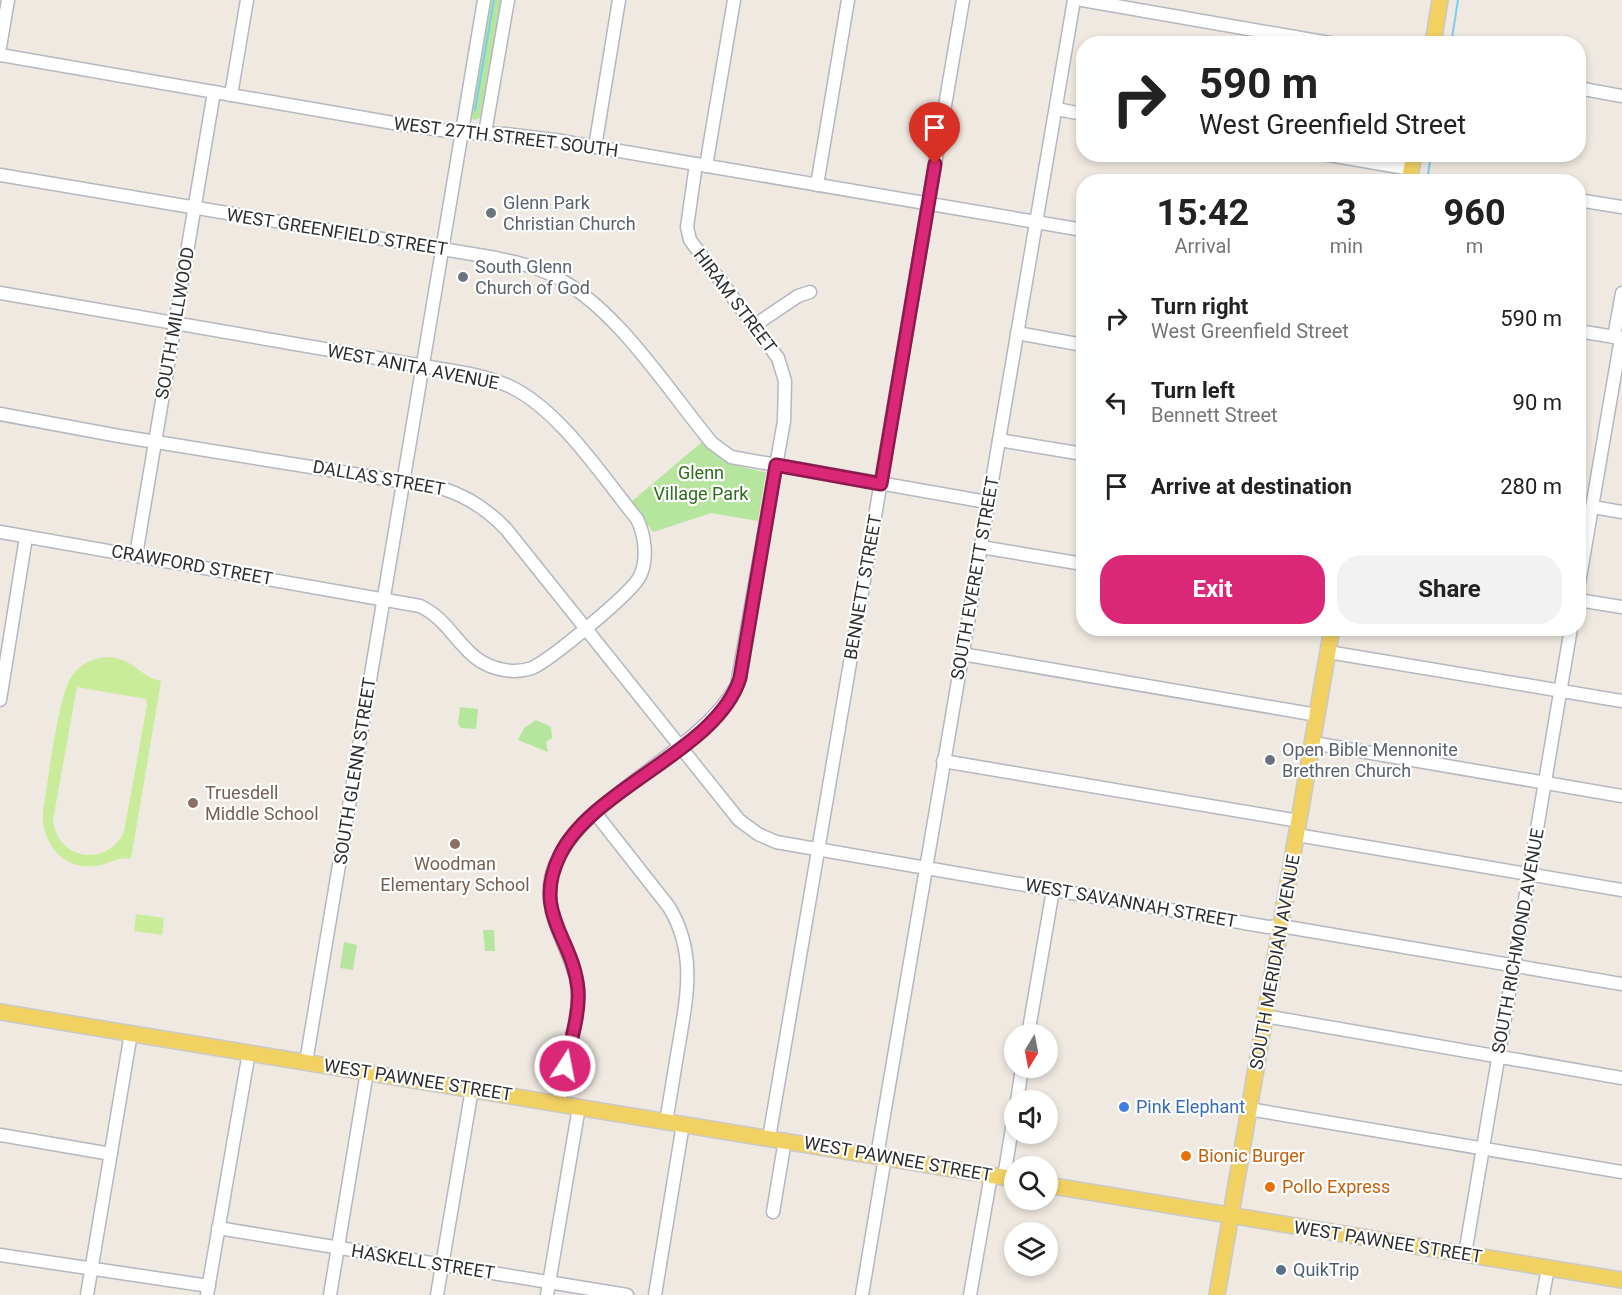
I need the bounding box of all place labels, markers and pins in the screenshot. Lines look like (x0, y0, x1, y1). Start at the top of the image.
pin (909, 102, 960, 164)
place label: Glenn Park Christian Church (503, 192, 636, 234)
marker: Glenn Park Christian Church (484, 206, 498, 220)
place label: South Glenn Church of God (475, 256, 590, 298)
marker: South Glenn Church of God (456, 270, 470, 284)
place label: Open Bible Mennonite Brethren Church (1282, 739, 1458, 781)
marker: Open Bible Mennonite Brethren Church (1263, 753, 1277, 767)
place label: Truesdell Middle School (205, 782, 319, 824)
marker: Truesdell Middle School (186, 796, 200, 810)
marker: Woodman Elementary School (448, 837, 462, 851)
place label: Woodman Elementary School (380, 853, 530, 895)
place label: Pink Elephant (1136, 1096, 1245, 1117)
marker: Pink Elephant (1117, 1100, 1131, 1114)
place label: Bionic Burger (1198, 1145, 1305, 1166)
marker: Bionic Burger (1179, 1149, 1193, 1163)
place label: Pollo Express (1282, 1176, 1390, 1197)
marker: Pollo Express (1263, 1180, 1277, 1194)
place label: QuikTrip (1293, 1259, 1359, 1280)
marker: QuikTrip (1274, 1263, 1288, 1277)

